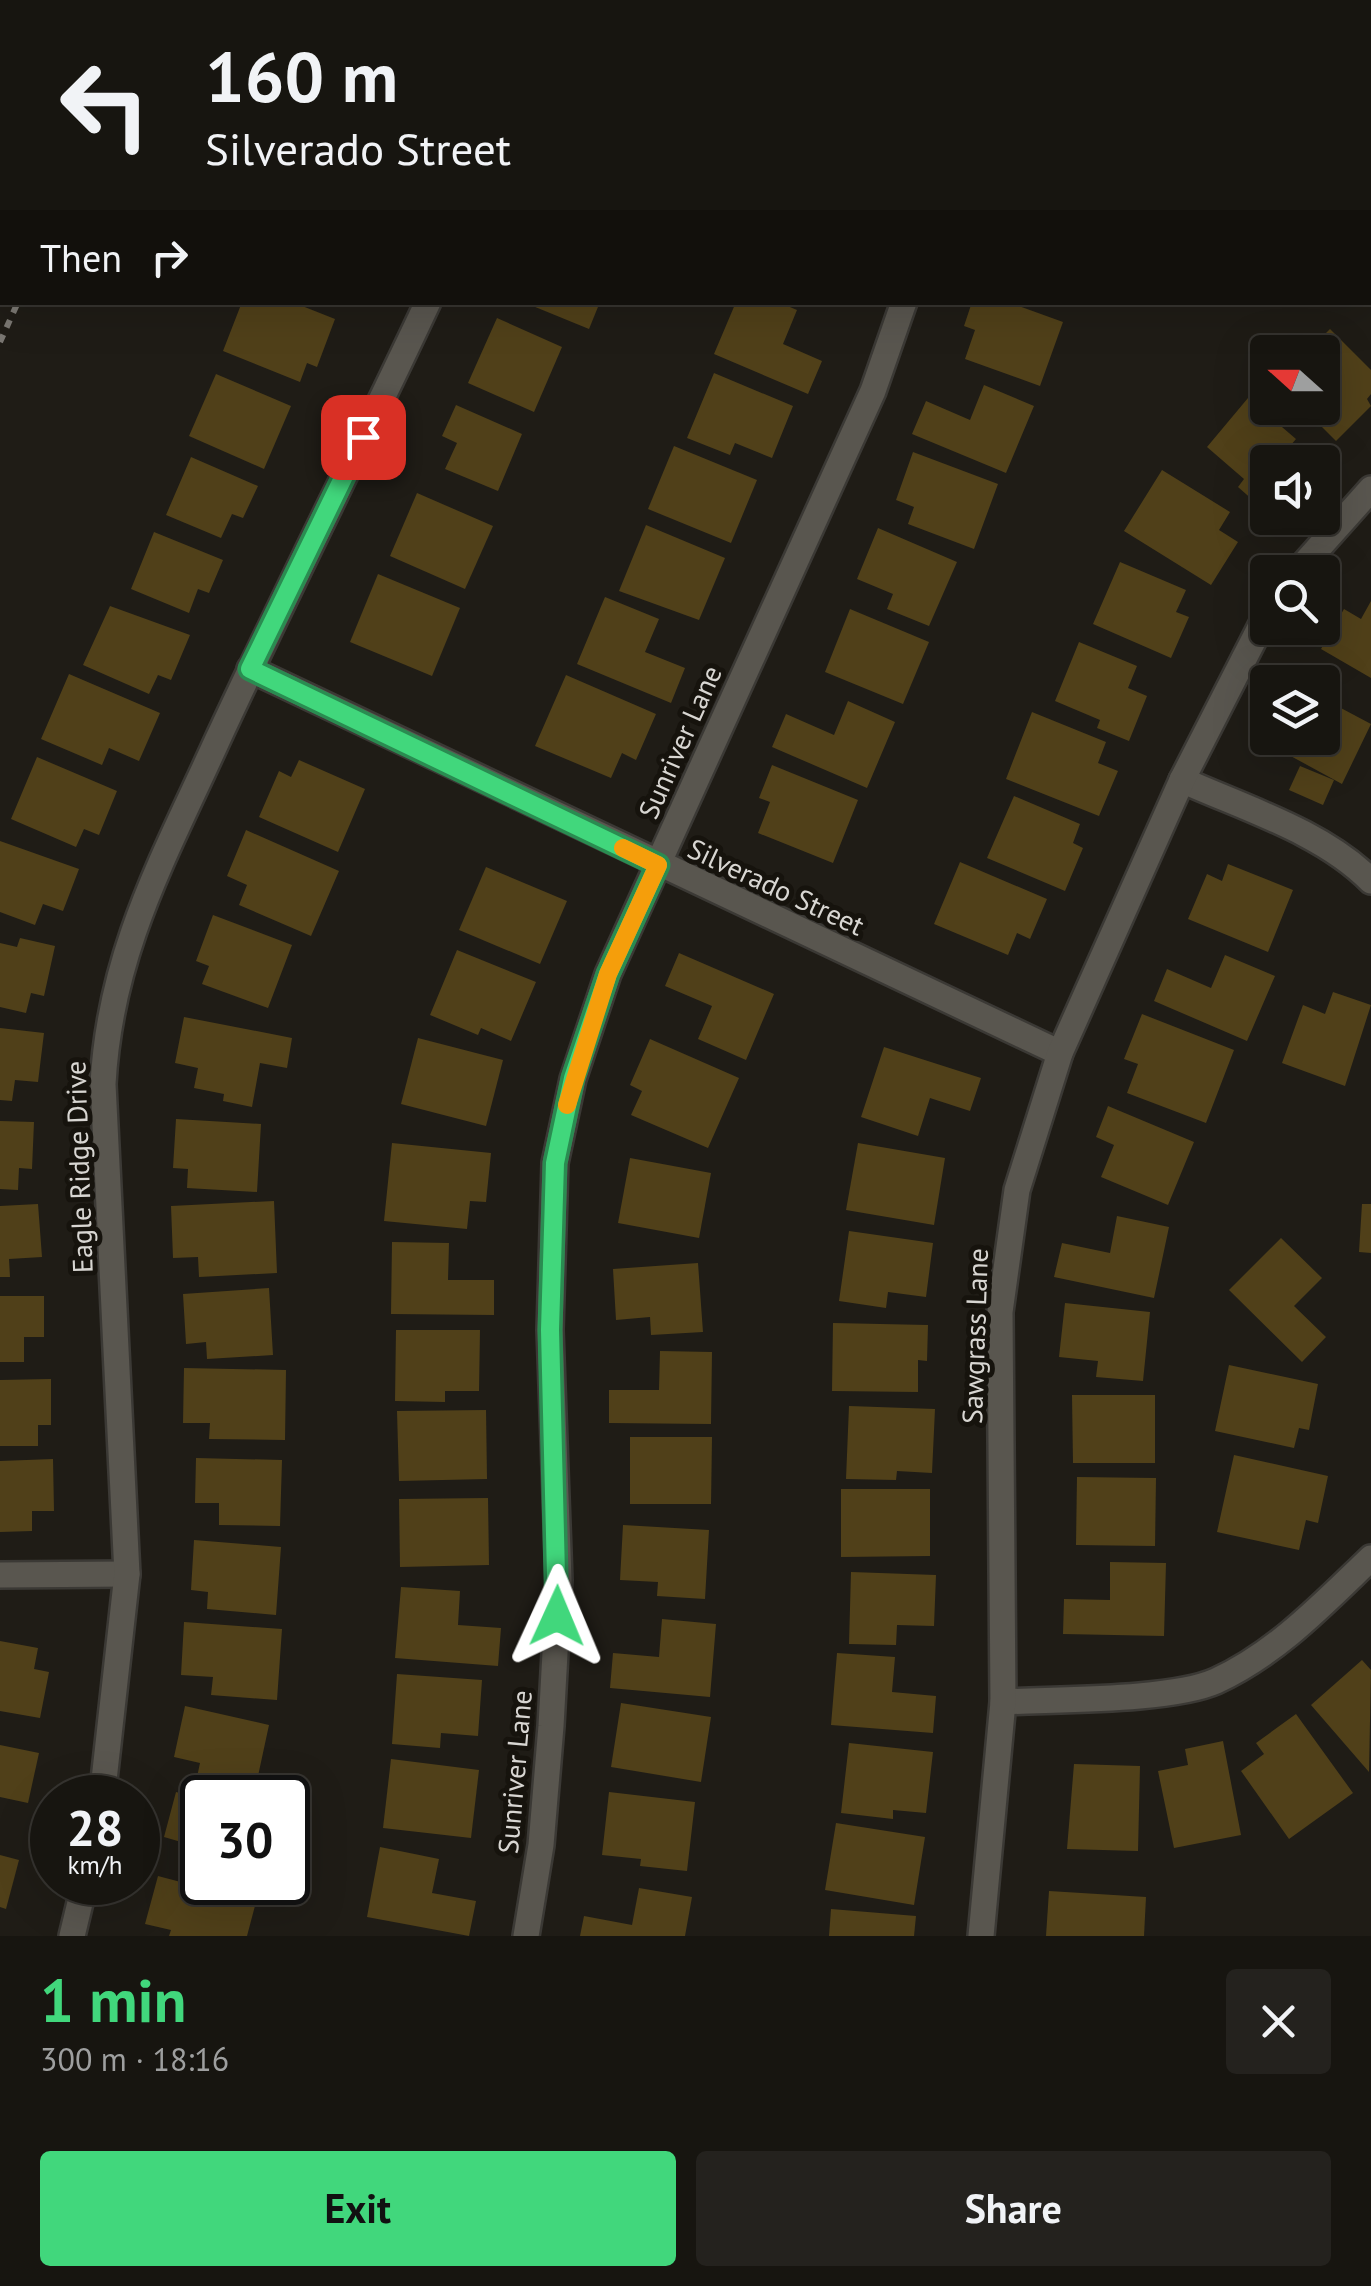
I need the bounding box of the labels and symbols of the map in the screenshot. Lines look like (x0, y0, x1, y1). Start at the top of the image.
north arrow (1250, 335, 1340, 425)
pin (321, 395, 406, 480)
street label: Sunriver Lane (629, 659, 730, 824)
street label: Silverado Street (682, 830, 871, 944)
street label: Eagle Ridge Drive (56, 1060, 101, 1274)
street label: Sawgrass Lane (953, 1247, 996, 1425)
position arrow (505, 1564, 609, 1668)
street label: Sunriver Lane (489, 1689, 540, 1855)
speed limit sign: 30 (180, 1775, 310, 1905)

